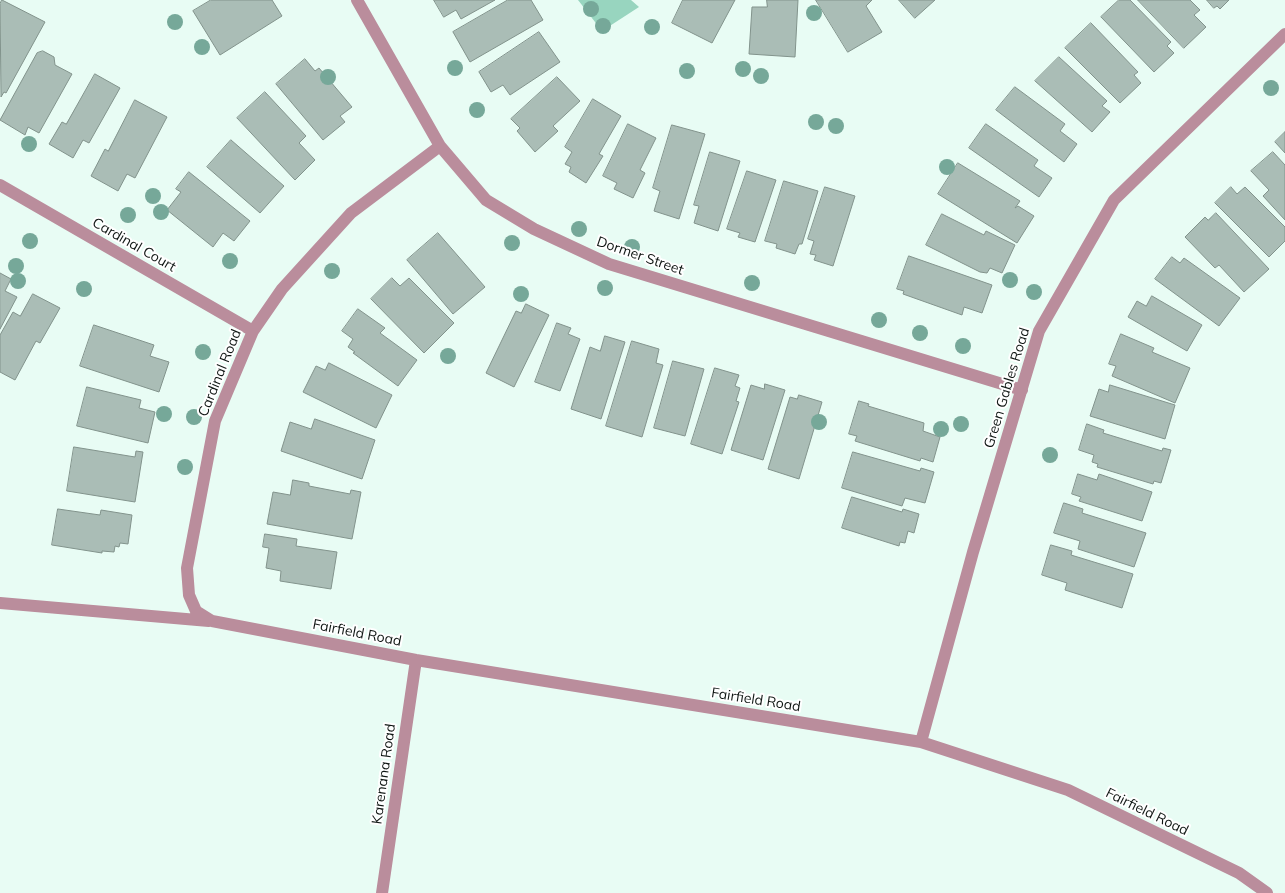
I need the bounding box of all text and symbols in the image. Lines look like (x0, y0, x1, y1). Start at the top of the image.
street label: Cardinal Court (89, 214, 179, 276)
street label: Dormer Street (594, 233, 686, 279)
street label: Green Gables Road (981, 326, 1033, 450)
street label: Cardinal Road (195, 327, 245, 419)
street label: Fairfield Road (311, 616, 403, 650)
street label: Fairfield Road (710, 685, 802, 715)
street label: Karenana Road (369, 723, 399, 825)
street label: Fairfield Road (1103, 785, 1191, 839)

